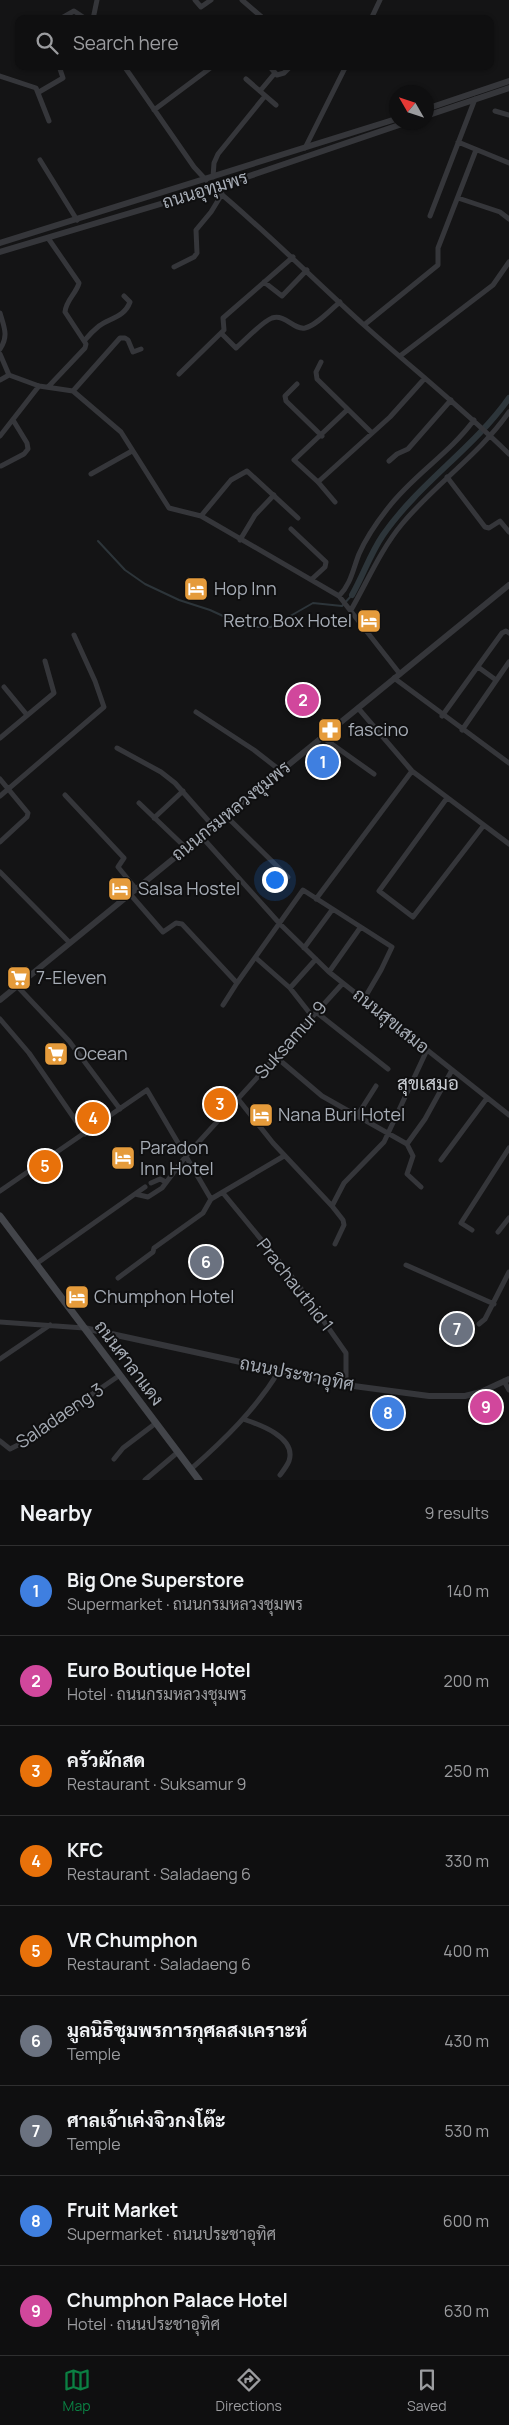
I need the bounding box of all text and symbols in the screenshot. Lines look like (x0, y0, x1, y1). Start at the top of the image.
search box (15, 15, 494, 70)
icon: search (33, 29, 61, 57)
text: Search here (73, 30, 179, 56)
north arrow (389, 85, 434, 130)
street label: ถนนอุทุมพร (159, 165, 251, 214)
hotel icon: Hop Inn (183, 576, 209, 602)
place label: Hop Inn (214, 576, 277, 600)
place label: Retro Box Hotel (223, 608, 352, 632)
hotel icon: Retro Box Hotel (356, 608, 382, 634)
pin: 2 (287, 681, 319, 719)
pharmacy icon: fascino (317, 717, 343, 743)
place label: fascino (348, 717, 409, 741)
pin: 1 (307, 743, 339, 781)
street label: ถนนกรมหลวงชุมพร (166, 755, 296, 866)
your location (262, 867, 288, 893)
hotel icon: Salsa Hostel (107, 876, 133, 902)
place label: Salsa Hostel (138, 876, 240, 900)
supermarket icon: 7-Eleven (6, 965, 32, 991)
place label: 7-Eleven (36, 965, 107, 989)
street label: ถนนสุขเสมอ (348, 982, 435, 1059)
street label: Suksamur 9 (249, 995, 332, 1083)
supermarket icon: Ocean (43, 1041, 69, 1067)
place label: Ocean (74, 1041, 128, 1065)
district label: สุขเสมอ (397, 1070, 459, 1096)
pin: 3 (204, 1085, 236, 1123)
pin: 4 (77, 1099, 109, 1137)
hotel icon: Nana Buri Hotel (248, 1102, 274, 1128)
place label: Nana Buri Hotel (278, 1102, 405, 1126)
place label: Paradon Inn Hotel (140, 1135, 214, 1180)
hotel icon: Paradon Inn Hotel (110, 1145, 136, 1171)
pin: 5 (29, 1147, 61, 1185)
street label: Prachauthid 1 (252, 1233, 340, 1336)
pin: 6 (190, 1243, 222, 1281)
hotel icon: Chumphon Hotel (64, 1284, 90, 1310)
place label: Chumphon Hotel (94, 1284, 234, 1308)
pin: 7 (441, 1310, 473, 1348)
street label: ถนนศาลาแดง (90, 1315, 170, 1410)
street label: ถนนประชาอุทิศ (238, 1350, 357, 1397)
street label: Saladaeng 3 (11, 1377, 108, 1453)
pin: 9 (470, 1388, 502, 1426)
pin: 8 (372, 1394, 404, 1432)
text: Nearby (20, 1499, 92, 1527)
text: 9 results (424, 1502, 489, 1524)
text: Big One Superstore (67, 1567, 244, 1593)
text: 1 (32, 1580, 40, 1602)
text: 140 m (447, 1580, 489, 1602)
text: Supermarket · ถนนกรมหลวงชุมพร (67, 1593, 303, 1615)
text: Euro Boutique Hotel (67, 1657, 251, 1683)
text: 2 (31, 1670, 41, 1692)
text: 200 m (444, 1670, 489, 1692)
text: Hotel · ถนนกรมหลวงชุมพร (67, 1683, 247, 1705)
text: ครัวผักสด (67, 1747, 145, 1773)
text: 3 (31, 1760, 41, 1782)
text: 250 m (444, 1760, 489, 1782)
text: Restaurant · Suksamur 9 (67, 1773, 246, 1795)
text: KFC (67, 1837, 103, 1863)
text: 4 (31, 1850, 41, 1872)
text: 330 m (445, 1850, 489, 1872)
text: Restaurant · Saladaeng 6 (67, 1863, 251, 1885)
text: VR Chumphon (67, 1927, 198, 1953)
text: 5 (31, 1940, 41, 1962)
text: 400 m (443, 1940, 489, 1962)
text: Restaurant · Saladaeng 6 (67, 1953, 251, 1975)
text: มูลนิธิชุมพรการกุศลสงเคราะห์ (67, 2017, 307, 2043)
text: 6 (31, 2030, 41, 2052)
text: 430 m (444, 2030, 489, 2052)
text: Temple (67, 2043, 121, 2065)
text: ศาลเจ้าเค่งจิวกงโต๊ะ (67, 2107, 226, 2133)
text: 7 (32, 2120, 40, 2142)
text: 530 m (444, 2120, 489, 2142)
text: Temple (67, 2133, 121, 2155)
text: Fruit Market (67, 2197, 178, 2223)
text: 8 (31, 2210, 41, 2232)
text: 600 m (443, 2210, 489, 2232)
text: Supermarket · ถนนประชาอุทิศ (67, 2223, 276, 2245)
text: Chumphon Palace Hotel (67, 2287, 288, 2313)
text: 9 (31, 2300, 41, 2322)
text: 630 m (444, 2300, 489, 2322)
text: Hotel · ถนนประชาอุทิศ (67, 2313, 220, 2335)
tab: Map (63, 2366, 91, 2415)
tab: Directions (216, 2366, 282, 2415)
tab: Saved (407, 2366, 446, 2415)

